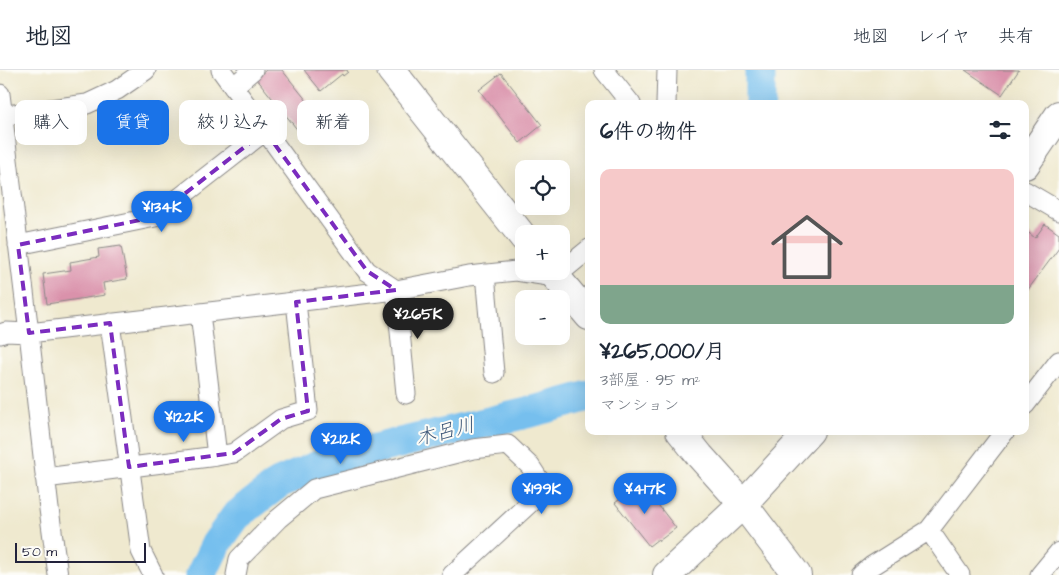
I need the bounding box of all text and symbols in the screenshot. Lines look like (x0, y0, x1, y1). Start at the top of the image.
text: 地図 (25, 20, 73, 54)
text: 地図 (853, 24, 889, 49)
text: レイヤ (917, 24, 970, 49)
text: 共有 (998, 24, 1034, 49)
chip: 購入 (15, 100, 87, 145)
chip: 賃貸 (97, 100, 169, 145)
chip: 絞り込み (179, 100, 287, 145)
chip: 新着 (297, 100, 369, 145)
icon: filters (986, 116, 1014, 144)
text: 6件の物件 (600, 117, 697, 146)
map controls (515, 160, 570, 345)
button: locate (515, 160, 570, 215)
pin: ¥134K (127, 190, 197, 233)
text: ¥134K (142, 196, 182, 218)
icon: home (762, 202, 852, 292)
button: + (515, 225, 570, 280)
button: − (515, 290, 570, 345)
pin: ¥265K (383, 298, 453, 340)
text: ¥265K (394, 303, 442, 325)
text: ¥265,000/月 (600, 337, 725, 366)
text: 3部屋 · 95 m² (600, 369, 701, 391)
text: マンション (600, 394, 679, 416)
pin: ¥122K (149, 400, 219, 443)
text: ¥122K (165, 406, 203, 428)
water label: 木呂川 (413, 411, 478, 453)
pin: ¥212K (306, 422, 376, 465)
text: ¥212K (322, 428, 360, 450)
pin: ¥199K (507, 472, 577, 515)
pin: ¥417K (610, 472, 680, 515)
text: ¥199K (523, 478, 561, 500)
text: ¥417K (624, 478, 666, 500)
scale bar (15, 540, 146, 563)
text: 50 m (22, 542, 57, 562)

